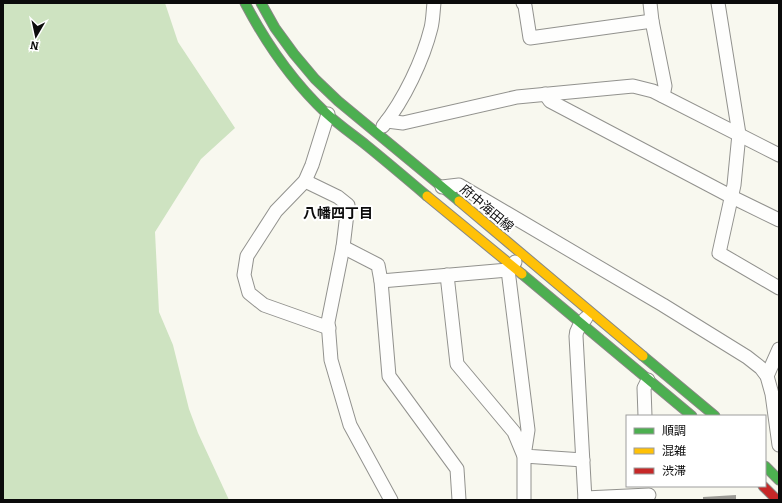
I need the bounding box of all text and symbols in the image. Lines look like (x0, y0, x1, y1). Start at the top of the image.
north arrow (16, 16, 56, 56)
text: N (29, 38, 40, 52)
street label: 府中海田線 (457, 181, 517, 235)
district label: 八幡四丁目 (303, 205, 373, 222)
legend (626, 415, 766, 487)
text: 順調 (662, 424, 686, 438)
text: 混雑 (662, 444, 686, 458)
text: 渋滞 (662, 464, 686, 478)

